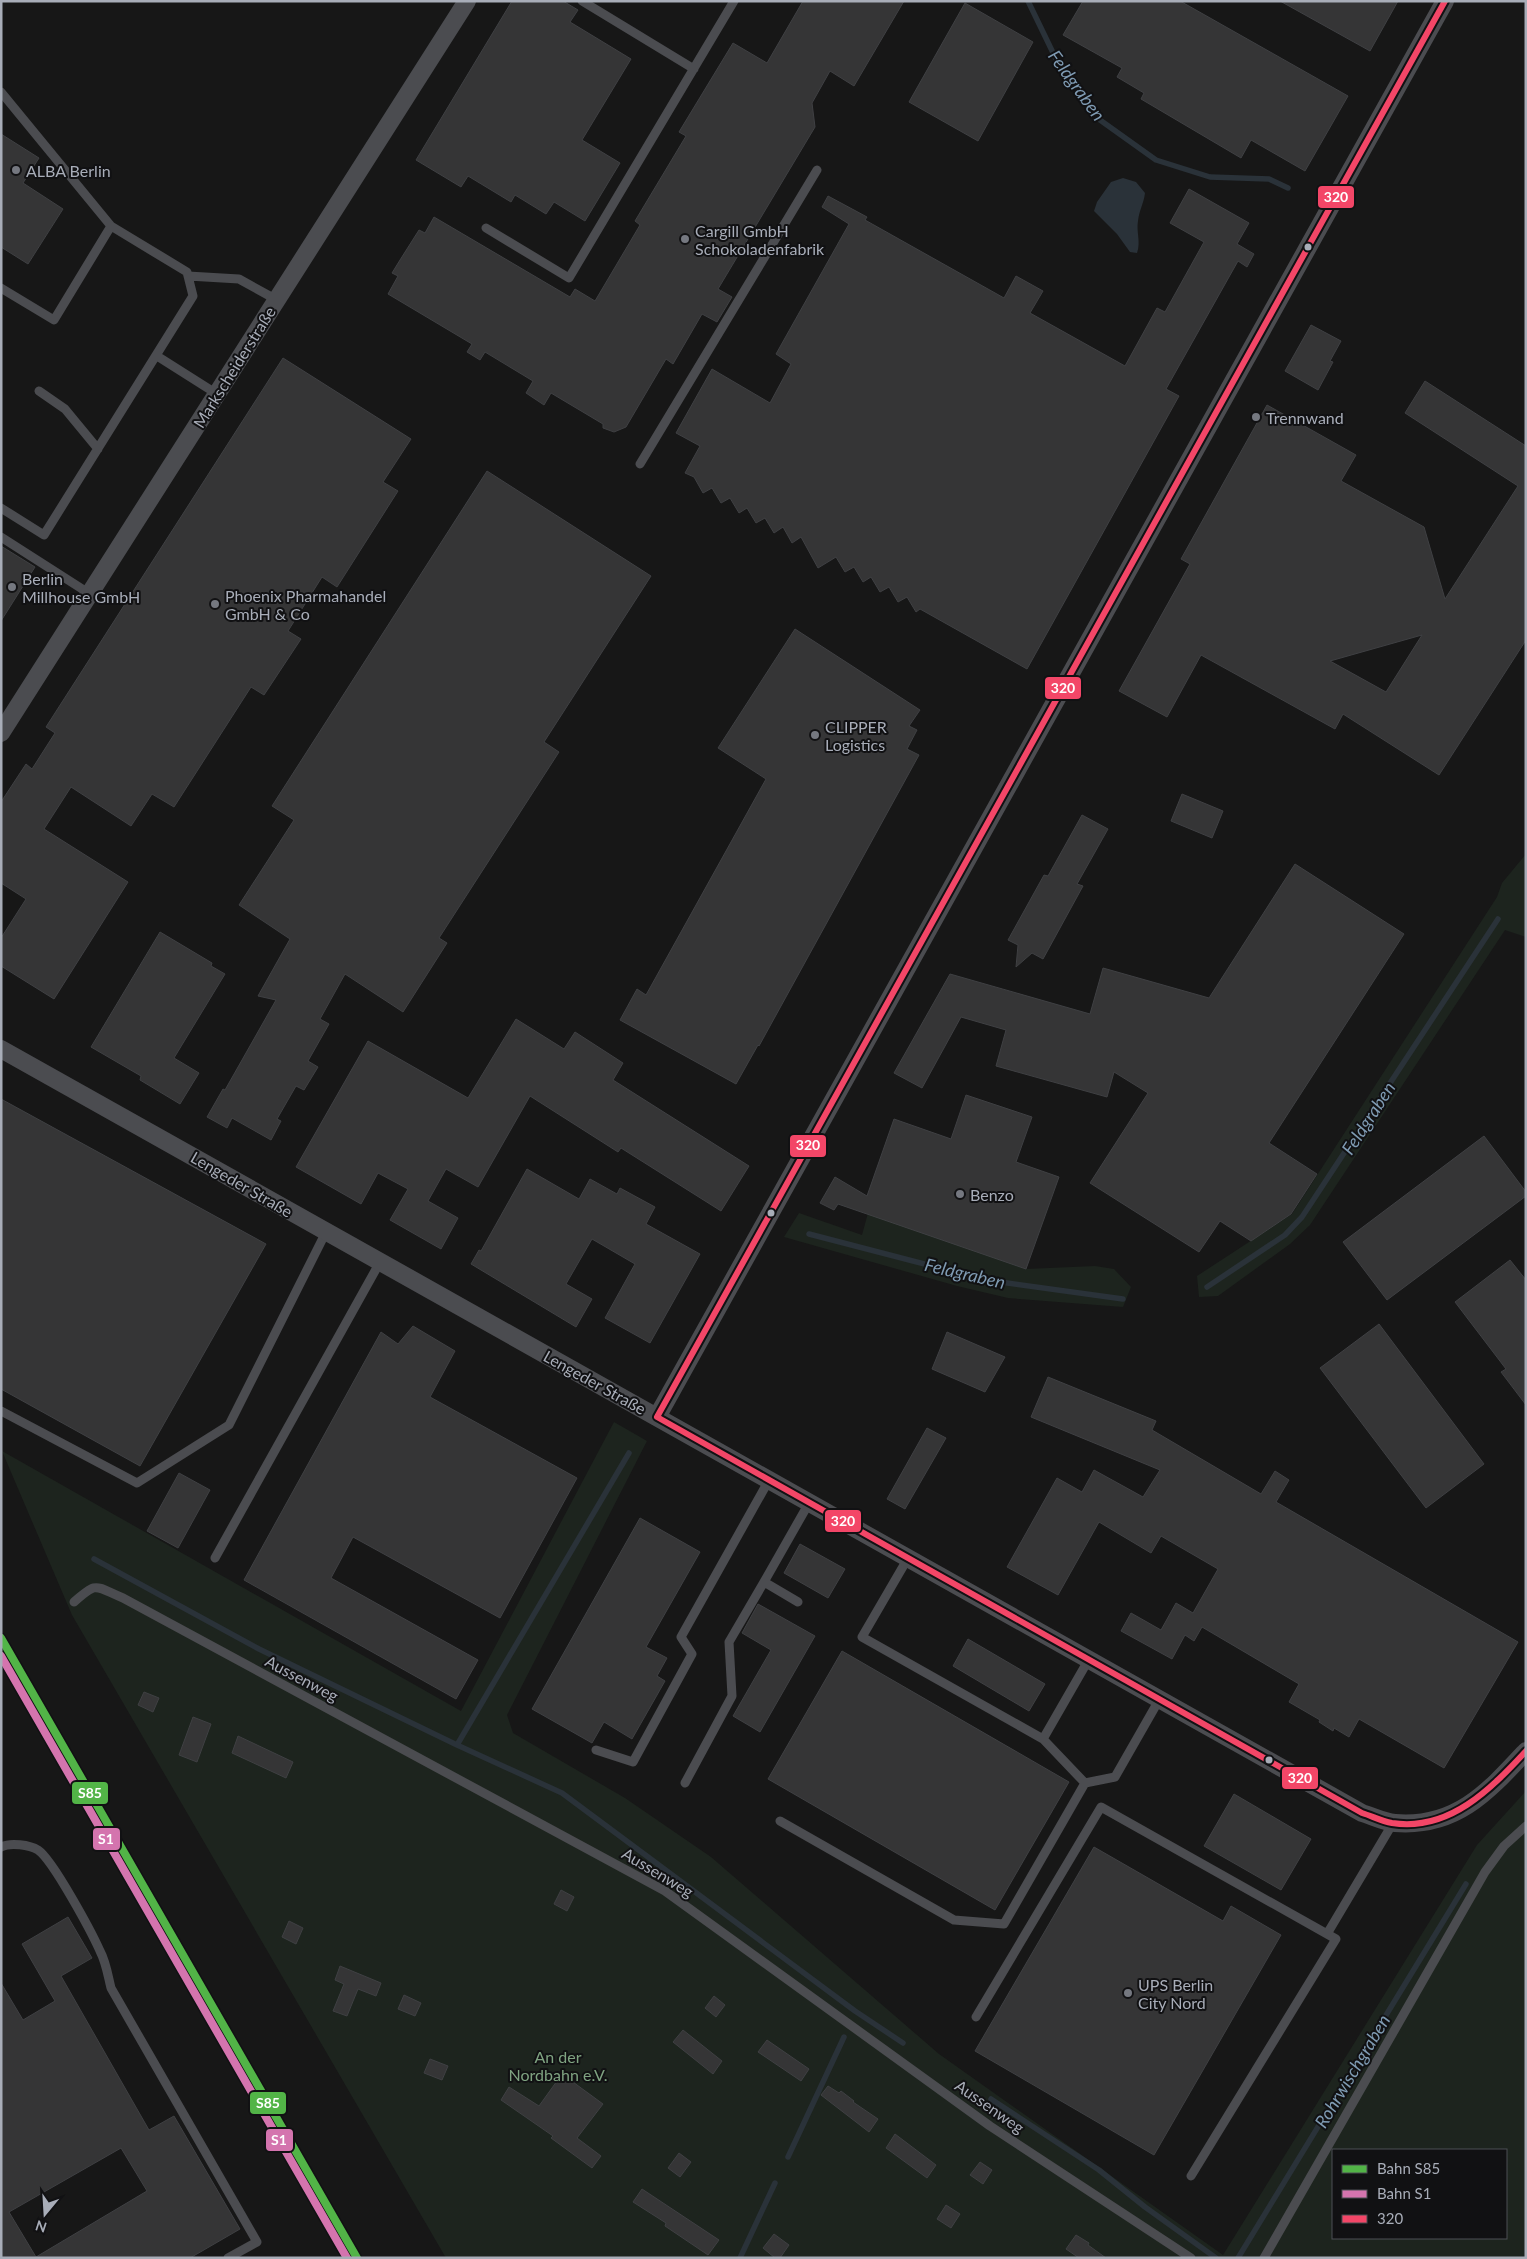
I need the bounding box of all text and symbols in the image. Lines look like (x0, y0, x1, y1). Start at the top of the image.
water label: Feldgraben (1044, 45, 1110, 125)
place label: ALBA Berlin (26, 161, 111, 180)
marker: ALBA Berlin (10, 164, 22, 176)
line badge: 320 (1317, 185, 1355, 209)
text: 320 (1324, 188, 1348, 205)
place label: Cargill GmbH Schokoladenfabrik (695, 221, 825, 258)
marker: Cargill GmbH Schokoladenfabrik (679, 233, 691, 245)
unlabelled marker (1303, 242, 1313, 252)
street label: Markscheiderstraße (189, 303, 279, 431)
place label: Trennwand (1266, 408, 1344, 427)
marker: Trennwand (1250, 411, 1262, 423)
place label: Berlin Millhouse GmbH (22, 569, 140, 606)
marker: Berlin Millhouse GmbH (6, 581, 18, 593)
place label: Phoenix Pharmahandel GmbH & Co (225, 586, 386, 623)
marker: Phoenix Pharmahandel GmbH & Co (209, 598, 221, 610)
line badge: 320 (1044, 676, 1082, 700)
text: 320 (1051, 679, 1075, 696)
place label: CLIPPER Logistics (825, 717, 887, 754)
marker: CLIPPER Logistics (809, 729, 821, 741)
water label: Feldgraben (1336, 1078, 1400, 1158)
line badge: 320 (789, 1134, 827, 1158)
text: 320 (796, 1136, 820, 1153)
street label: Lengeder Straße (188, 1147, 296, 1221)
place label: Benzo (970, 1185, 1014, 1204)
marker: Benzo (954, 1188, 966, 1200)
unlabelled marker (766, 1208, 776, 1218)
water label: Feldgraben (922, 1253, 1008, 1293)
street label: Lengeder Straße (541, 1346, 649, 1418)
line badge: 320 (824, 1509, 862, 1533)
text: 320 (831, 1512, 855, 1529)
street label: Aussenweg (262, 1651, 342, 1705)
unlabelled marker (1264, 1755, 1274, 1765)
line badge: 320 (1281, 1766, 1319, 1790)
text: 320 (1288, 1769, 1312, 1786)
line badge: S85 (71, 1781, 109, 1805)
text: S85 (78, 1784, 102, 1801)
line badge: S1 (92, 1827, 121, 1851)
text: S1 (98, 1830, 114, 1847)
street label: Aussenweg (619, 1843, 697, 1901)
place label: UPS Berlin City Nord (1138, 1975, 1213, 2012)
marker: UPS Berlin City Nord (1122, 1987, 1134, 1999)
water label: Rohrwischgraben (1310, 2010, 1394, 2132)
park label: An der Nordbahn e.V. (509, 2047, 607, 2084)
street label: Aussenweg (952, 2075, 1028, 2137)
line badge: S85 (249, 2091, 287, 2115)
text: S85 (256, 2094, 280, 2111)
line badge: S1 (265, 2128, 294, 2152)
text: S1 (271, 2131, 287, 2148)
legend (1332, 2149, 1507, 2239)
text: Bahn S85 (1377, 2159, 1440, 2177)
text: Bahn S1 (1377, 2184, 1431, 2202)
north arrow (20, 2189, 70, 2239)
text: 320 (1377, 2209, 1403, 2227)
text: N (33, 2217, 49, 2237)

